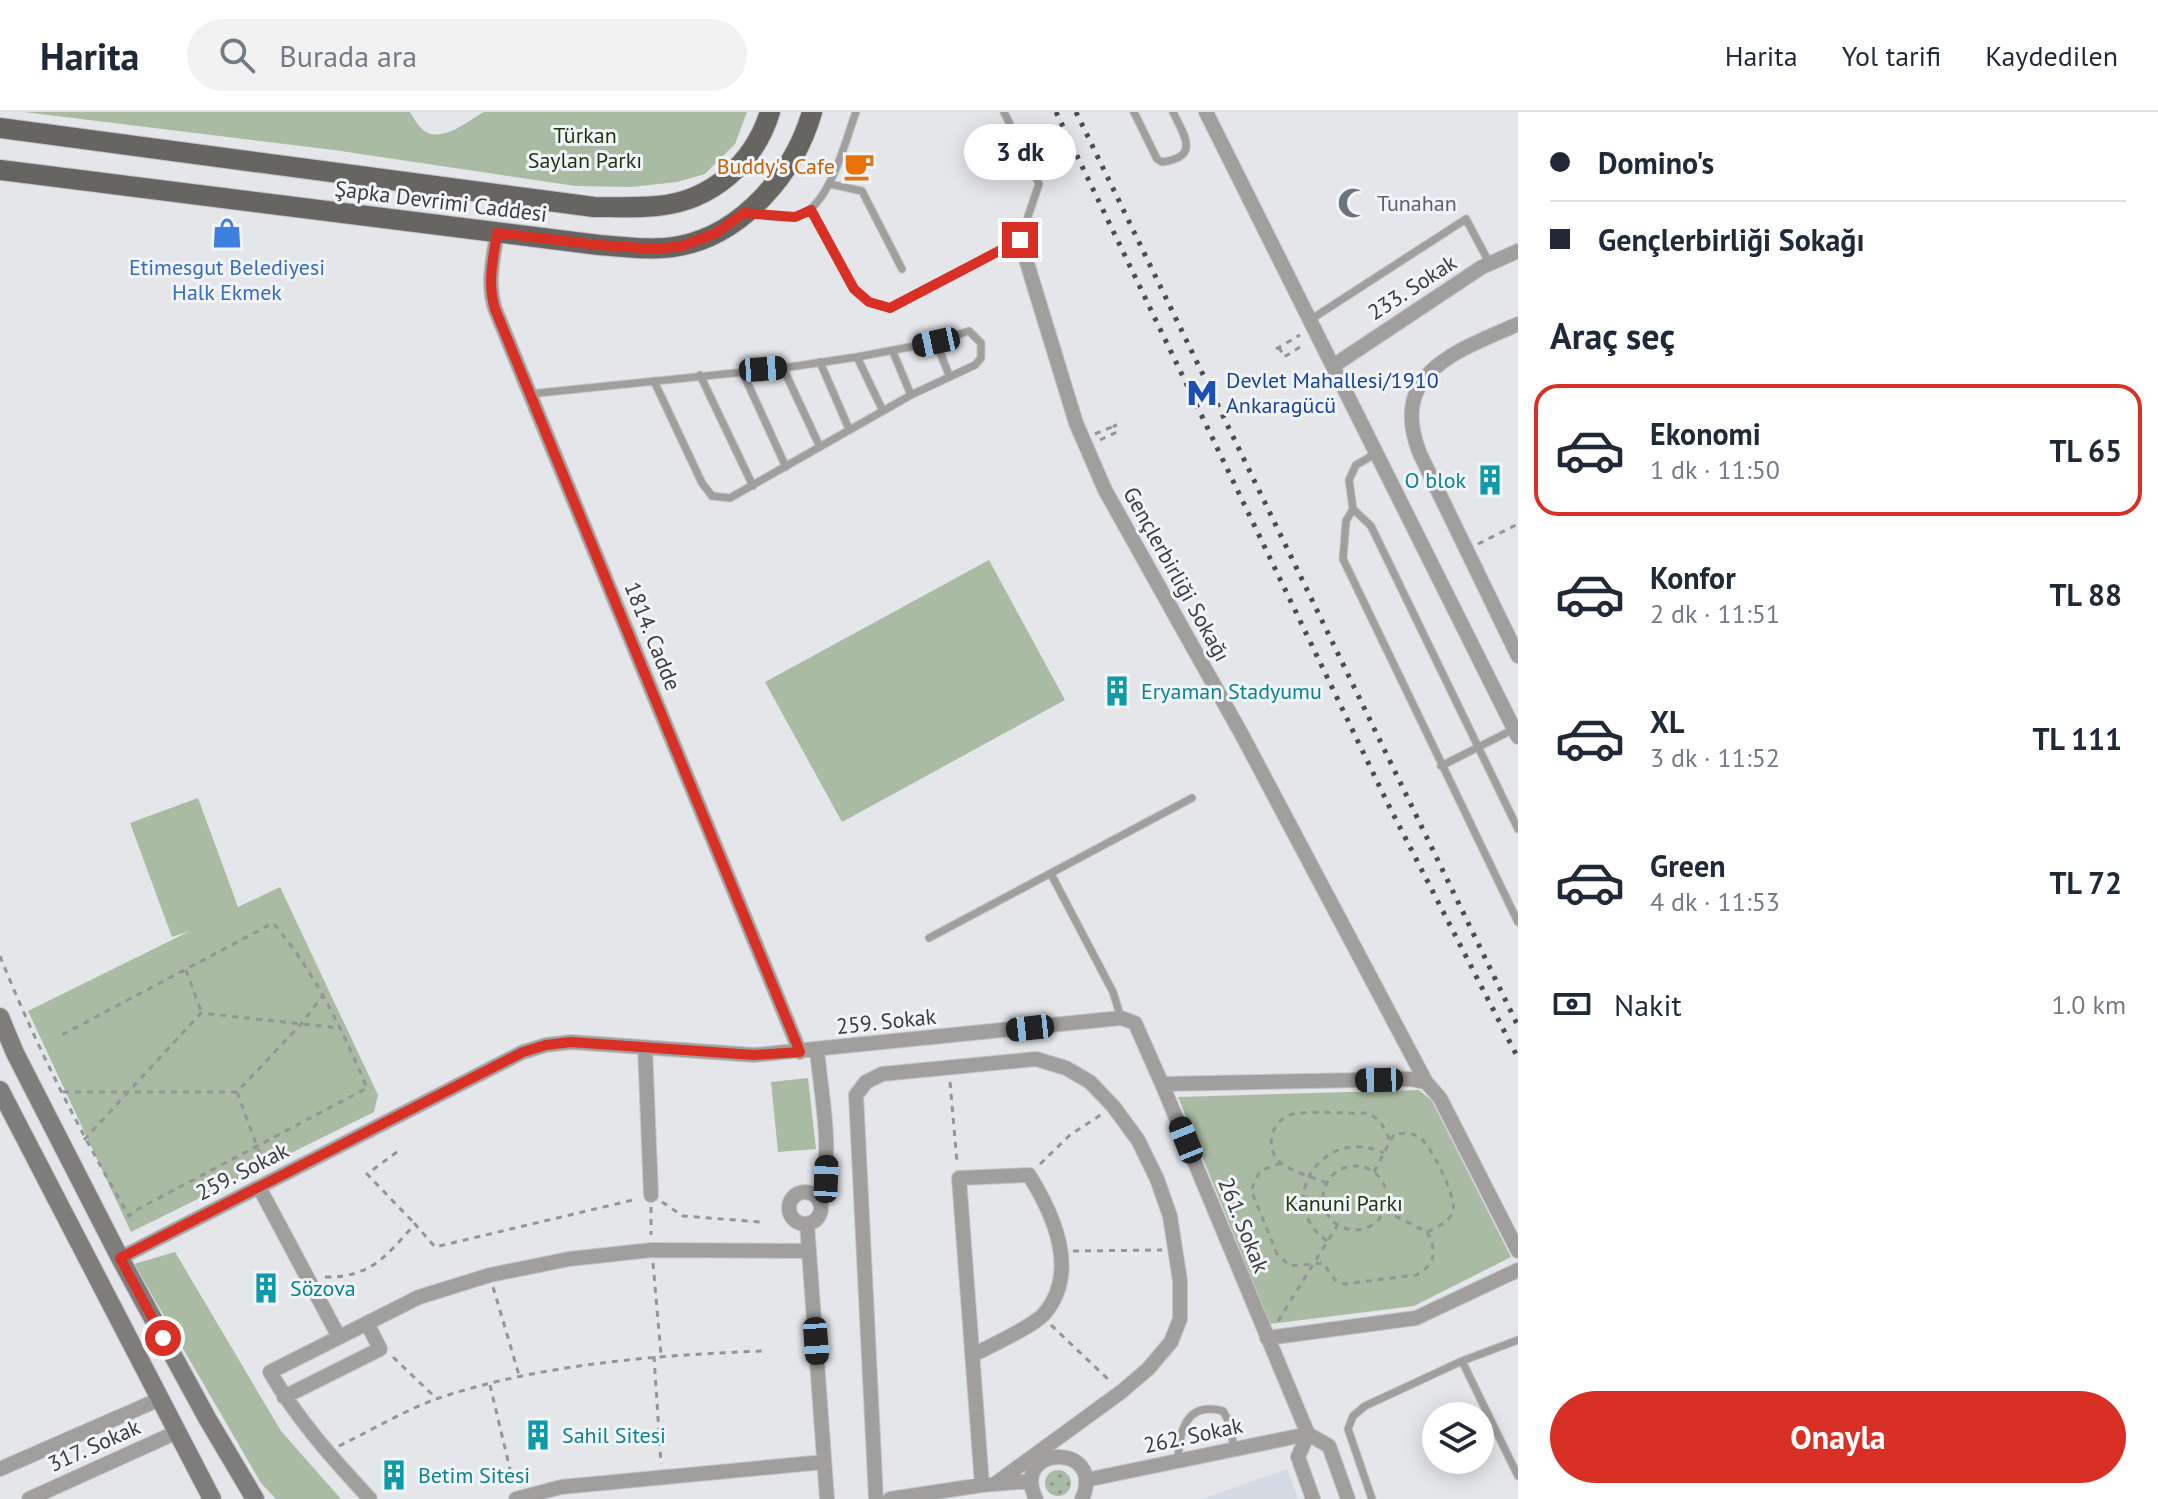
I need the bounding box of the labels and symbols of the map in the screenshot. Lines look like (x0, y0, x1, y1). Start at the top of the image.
park label: Türkan Saylan Parkı (528, 121, 642, 174)
callout: 3 dk (964, 124, 1076, 180)
cafe icon: Buddy's Cafe (842, 149, 876, 183)
place label: Buddy's Cafe (717, 152, 835, 180)
street label: Şapka Devrimi Caddesi (333, 174, 549, 228)
mosque icon: Tunahan (1336, 186, 1370, 220)
place label: Tunahan (1377, 189, 1457, 217)
shop icon: Etimesgut Belediyesi Halk Ekmek (210, 216, 244, 250)
route end (1002, 222, 1038, 258)
street label: 233. Sokak (1362, 248, 1462, 326)
place label: Etimesgut Belediyesi Halk Ekmek (129, 253, 325, 306)
car (910, 325, 962, 359)
car (738, 355, 788, 383)
place label: Devlet Mahallesi/1910 Ankaragücü (1226, 366, 1439, 419)
metro station icon: Devlet Mahallesi/1910 Ankaragücü (1185, 376, 1219, 410)
building icon: O blok (1473, 463, 1507, 497)
place label: O blok (1404, 466, 1466, 494)
street label: Gençlerbirliği Sokağı (1117, 482, 1237, 666)
street label: 1814. Cadde (619, 578, 687, 694)
building icon: Eryaman Stadyumu (1100, 674, 1134, 708)
place label: Eryaman Stadyumu (1141, 677, 1322, 705)
street label: 259. Sokak (835, 1002, 938, 1040)
car (1005, 1014, 1055, 1042)
car (1355, 1068, 1403, 1092)
car (1166, 1113, 1206, 1167)
street label: 259. Sokak (191, 1136, 293, 1206)
car (813, 1155, 839, 1203)
street label: 261. Sokak (1212, 1173, 1276, 1277)
park label: Kanuni Parkı (1285, 1189, 1403, 1217)
building icon: Sözova (249, 1271, 283, 1305)
place label: Sözova (290, 1274, 356, 1302)
car (802, 1316, 830, 1366)
route start (145, 1320, 181, 1356)
street label: 262. Sokak (1141, 1411, 1245, 1459)
street label: 317. Sokak (44, 1412, 145, 1478)
building icon: Sahil Sitesi (521, 1418, 555, 1452)
place label: Sahil Sitesi (562, 1421, 666, 1449)
building icon: Betim Sitesi (377, 1458, 411, 1492)
place label: Betim Sitesi (418, 1461, 530, 1489)

